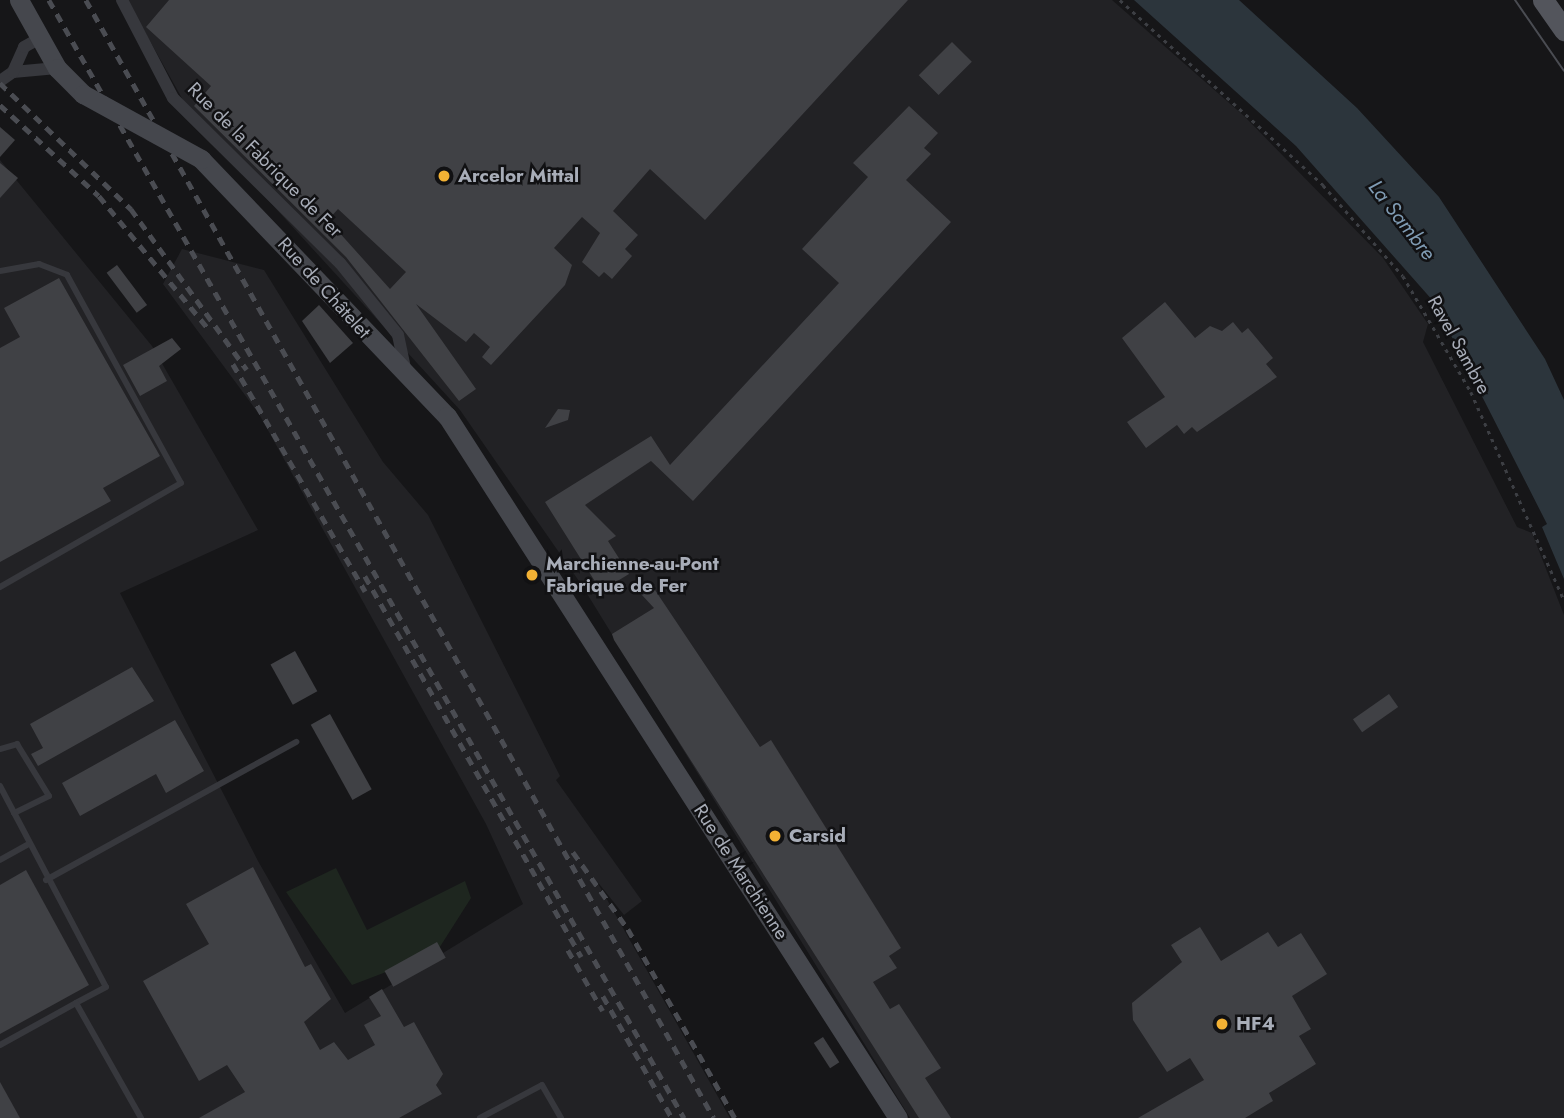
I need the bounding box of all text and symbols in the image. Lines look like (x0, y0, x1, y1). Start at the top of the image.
street label: Rue de la Fabrique de Fer (183, 78, 347, 242)
place label: Arcelor Mittal (458, 165, 579, 187)
marker: Arcelor Mittal (436, 168, 452, 184)
water label: La Sambre (1363, 175, 1441, 265)
street label: Rue de Châtelet (273, 233, 375, 343)
street label: Ravel Sambre (1423, 292, 1495, 398)
place label: Marchienne-au-Pont Fabrique de Fer (546, 553, 719, 597)
marker: Marchienne-au-Pont Fabrique de Fer (524, 567, 540, 583)
street label: Rue de Marchienne (689, 800, 793, 944)
place label: Carsid (789, 825, 846, 847)
marker: Carsid (767, 828, 783, 844)
place label: HF4 (1236, 1013, 1275, 1035)
marker: HF4 (1214, 1016, 1230, 1032)

